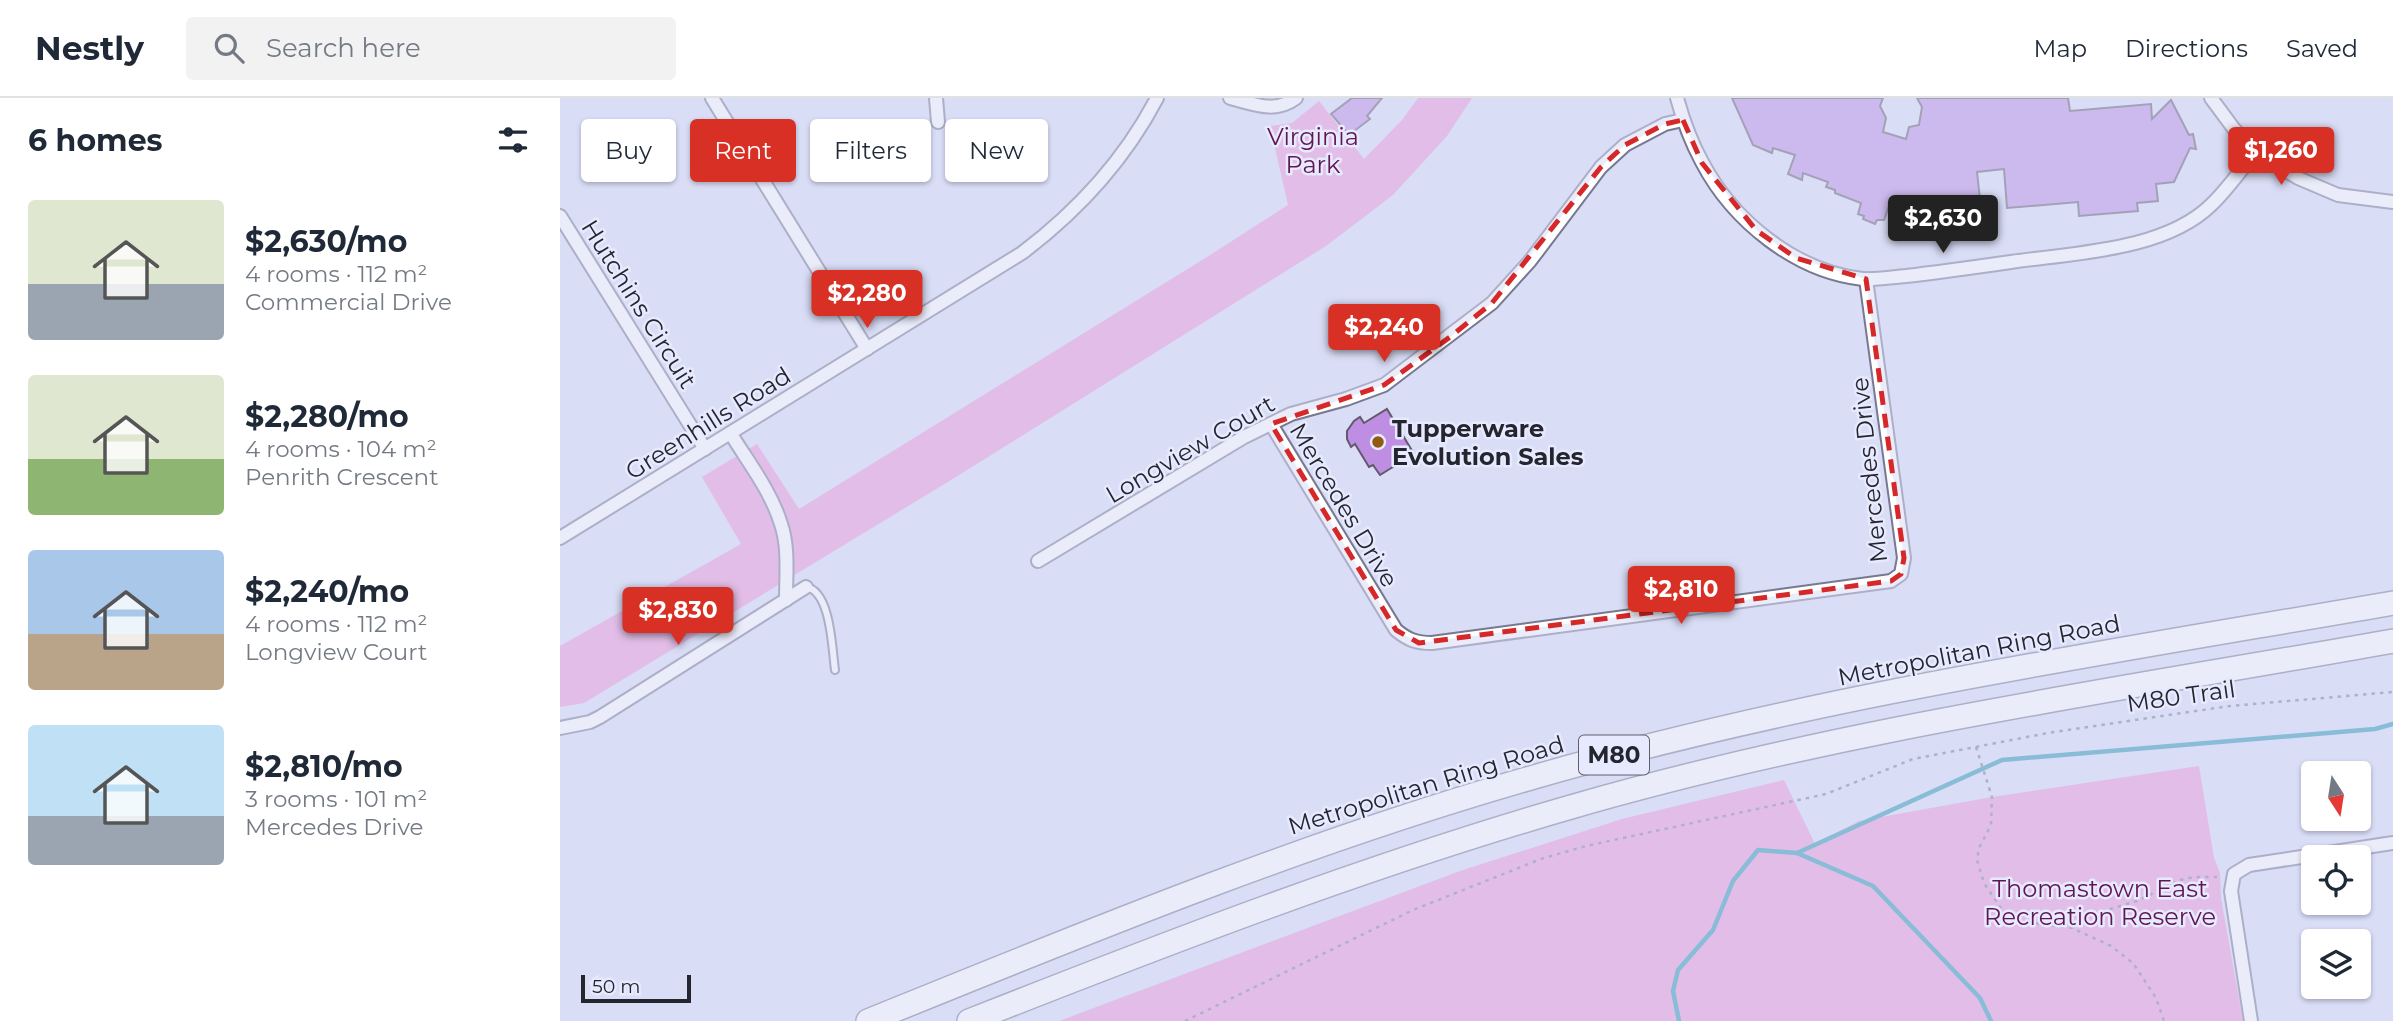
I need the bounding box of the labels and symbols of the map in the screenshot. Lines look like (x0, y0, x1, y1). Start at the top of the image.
park label: Virginia Park (1267, 122, 1359, 179)
pin: $1,260 (2224, 127, 2338, 187)
pin: $2,630 (1886, 195, 2000, 255)
street label: Hutchins Circuit (575, 214, 703, 394)
pin: $2,280 (810, 271, 924, 330)
pin: $2,240 (1327, 304, 1441, 364)
street label: Greenhills Road (620, 361, 796, 485)
street label: Mercedes Drive (1845, 376, 1893, 564)
street label: Longview Court (1100, 389, 1280, 509)
place label: Tupperware Evolution Sales (1392, 414, 1584, 471)
street label: Mercedes Drive (1284, 418, 1404, 592)
marker: Tupperware Evolution Sales (1370, 434, 1386, 450)
pin: $2,810 (1624, 566, 1738, 626)
pin: $2,830 (621, 588, 735, 647)
street label: Metropolitan Ring Road (1835, 608, 2123, 692)
street label: M80 Trail (2125, 674, 2237, 718)
street label: Metropolitan Ring Road (1285, 729, 1567, 841)
road number: M80 (1579, 736, 1649, 775)
north arrow (2301, 761, 2371, 831)
park label: Thomastown East Recreation Reserve (1984, 874, 2216, 931)
scale bar (581, 972, 691, 1004)

